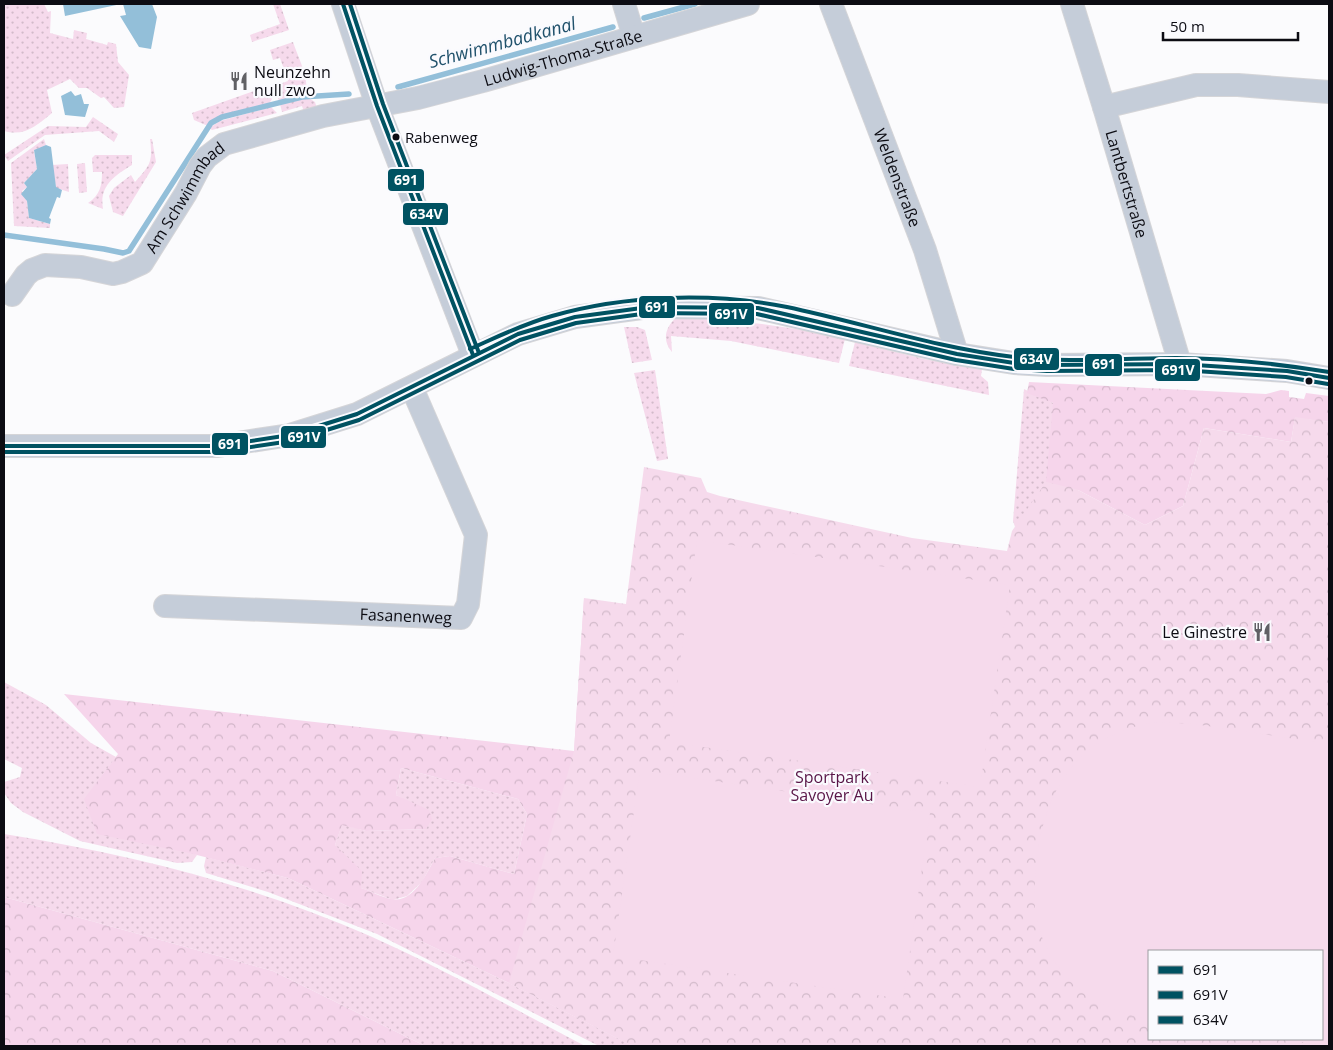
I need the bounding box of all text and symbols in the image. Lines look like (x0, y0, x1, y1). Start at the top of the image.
scale bar (1163, 10, 1298, 42)
water label: Schwimmbadkanal (426, 11, 579, 73)
text: 50 m (1170, 16, 1205, 36)
street label: Ludwig-Thoma-Straße (481, 24, 645, 91)
place label: Neunzehn null zwo (254, 61, 331, 101)
restaurant icon: Neunzehn null zwo (228, 70, 250, 92)
street label: Weldenstraße (869, 125, 926, 230)
place label: Rabenweg (405, 127, 478, 147)
street label: Lantbertstraße (1100, 127, 1153, 240)
marker: Rabenweg (391, 132, 401, 142)
street label: Am Schwimmbad (140, 137, 229, 257)
line badge: 691 (387, 168, 425, 192)
text: 691 (394, 170, 418, 189)
line badge: 634V (402, 202, 449, 226)
text: 634V (409, 204, 443, 223)
line badge: 691 (638, 295, 676, 319)
text: 691 (645, 297, 669, 316)
line badge: 691V (708, 302, 755, 326)
text: 691V (714, 304, 748, 323)
line badge: 634V (1013, 347, 1060, 371)
text: 634V (1019, 349, 1053, 368)
line badge: 691 (1084, 353, 1123, 377)
text: 691 (1092, 354, 1116, 373)
line badge: 691V (1154, 358, 1201, 382)
text: 691V (1161, 360, 1195, 379)
unlabelled marker (1304, 376, 1314, 386)
line badge: 691V (280, 425, 327, 449)
text: 691V (287, 427, 321, 446)
line badge: 691 (211, 432, 249, 456)
text: 691 (218, 434, 242, 453)
street label: Fasanenweg (359, 603, 453, 629)
place label: Le Ginestre (1162, 621, 1247, 643)
restaurant icon: Le Ginestre (1251, 621, 1273, 643)
park label: Sportpark Savoyer Au (791, 766, 873, 806)
legend (1148, 950, 1323, 1040)
text: 691 (1193, 959, 1219, 979)
text: 691V (1193, 984, 1228, 1004)
text: 634V (1193, 1009, 1228, 1029)

